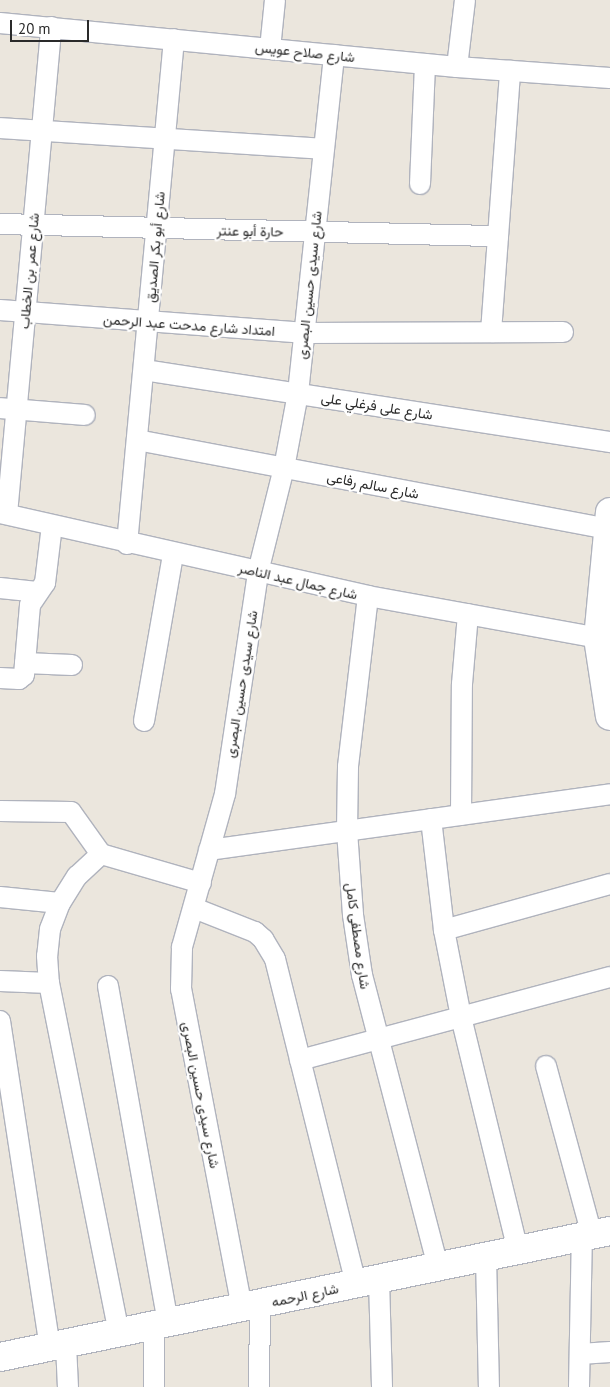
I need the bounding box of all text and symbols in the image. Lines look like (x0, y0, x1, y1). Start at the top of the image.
scale bar (12, 10, 91, 42)
text: 20 m (18, 19, 51, 38)
street label: شارع صلاح عويس (254, 38, 356, 66)
street label: شارع أبو بكر الصديق (142, 191, 168, 303)
street label: شارع سيدى حسين البصرى (293, 210, 325, 360)
street label: شارع عمر بن الخطاب (16, 212, 42, 330)
street label: حارة أبو عنتر (216, 222, 284, 240)
street label: امتداد شارع مدحت عبد الرحمن (103, 311, 275, 339)
street label: شارع على فرغلي على (320, 389, 434, 423)
street label: شارع سالم رفاعى (325, 468, 421, 502)
street label: شارع جمال عبد الناصر (237, 559, 359, 603)
street label: شارع سيدى حسين البصرى (221, 609, 261, 759)
street label: شارع مصطفى كامل (342, 882, 374, 990)
street label: شارع سيدى حسين البصرى (179, 1020, 223, 1170)
street label: شارع الرحمه (270, 1280, 340, 1310)

